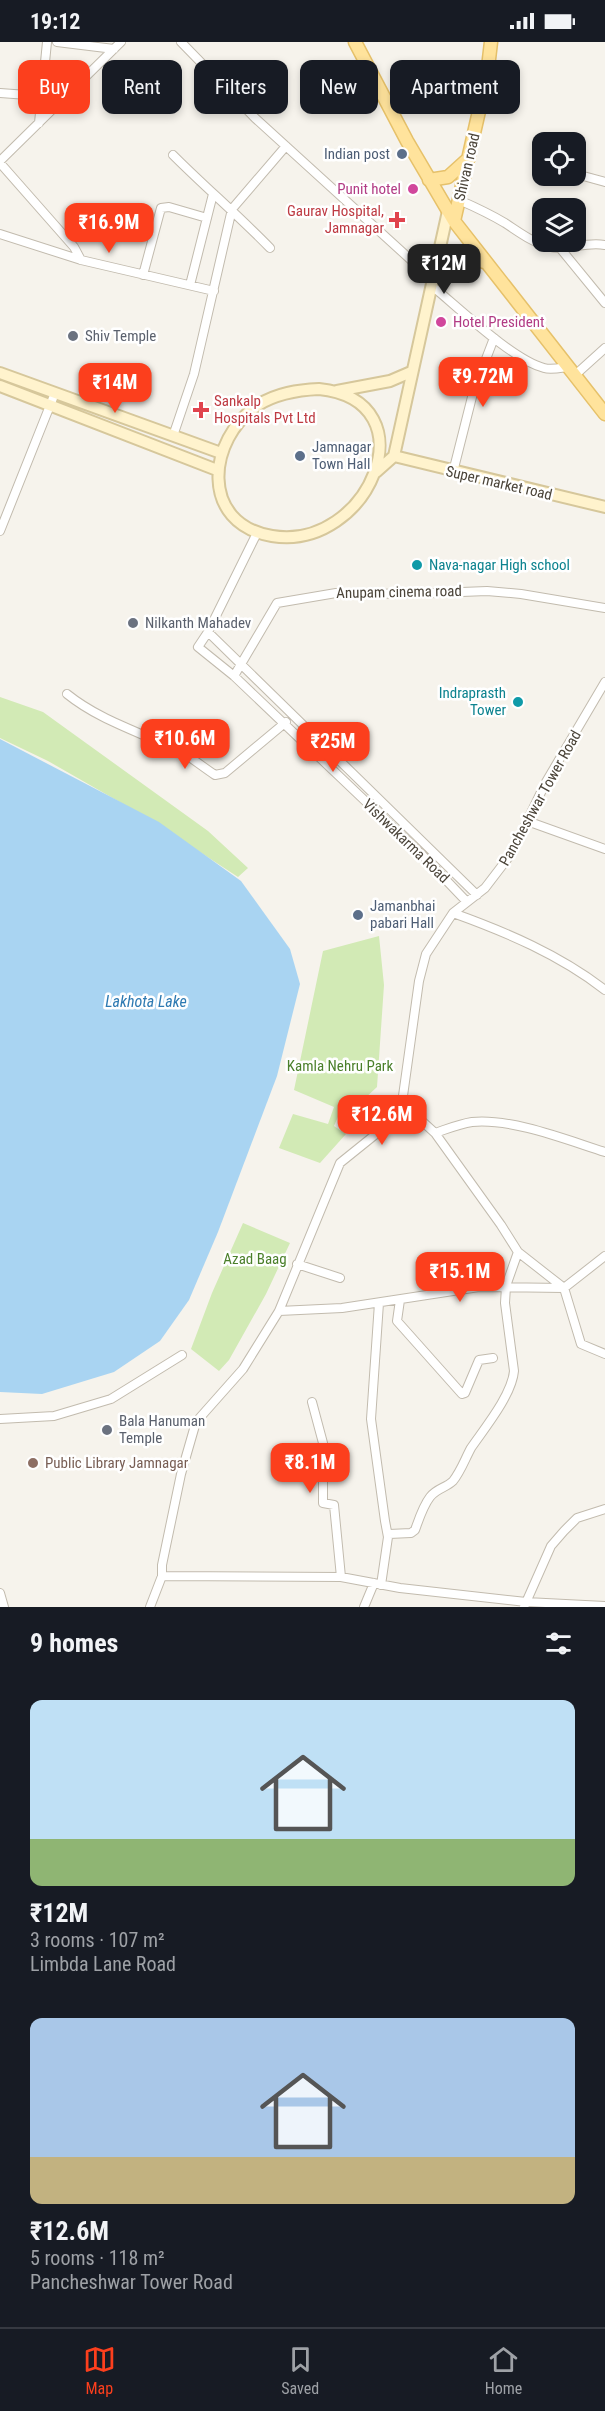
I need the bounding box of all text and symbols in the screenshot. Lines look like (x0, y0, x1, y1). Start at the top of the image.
text: 19:12 (30, 9, 81, 34)
chip: Buy (18, 60, 90, 114)
chip: Rent (102, 60, 182, 114)
chip: Filters (194, 60, 288, 114)
chip: New (300, 60, 378, 114)
chip: Apartment (390, 60, 520, 114)
street label: Shivan road (450, 131, 484, 203)
map controls (532, 132, 586, 252)
button: locate (532, 132, 586, 186)
place label: Indian post (324, 145, 390, 163)
marker: Indian post (395, 147, 409, 161)
place label: Punit hotel (337, 180, 401, 198)
marker: Punit hotel (406, 182, 420, 196)
button: layers (532, 198, 586, 252)
place label: Gaurav Hospital, Jamnagar (287, 202, 384, 237)
pin: ₹16.9M (60, 203, 158, 254)
text: ₹16.9M (79, 210, 139, 234)
marker: Gaurav Hospital, Jamnagar (388, 211, 406, 229)
pin: ₹12M (408, 244, 480, 295)
text: ₹12M (422, 251, 466, 275)
place label: Hotel President (453, 313, 544, 331)
marker: Hotel President (434, 315, 448, 329)
place label: Shiv Temple (85, 327, 156, 345)
marker: Shiv Temple (66, 329, 80, 343)
pin: ₹9.72M (434, 357, 532, 408)
pin: ₹14M (79, 363, 151, 414)
text: ₹9.72M (453, 364, 513, 388)
text: ₹14M (93, 370, 137, 394)
place label: Sankalp Hospitals Pvt Ltd (214, 392, 316, 427)
marker: Sankalp Hospitals Pvt Ltd (192, 401, 210, 419)
place label: Jamnagar Town Hall (312, 438, 372, 473)
marker: Jamnagar Town Hall (293, 449, 307, 463)
street label: Super market road (444, 462, 554, 504)
place label: Nava-nagar High school (429, 556, 570, 574)
marker: Nava-nagar High school (410, 558, 424, 572)
street label: Anupam cinema road (336, 582, 462, 602)
place label: Nilkanth Mahadev (145, 614, 252, 632)
marker: Nilkanth Mahadev (126, 616, 140, 630)
place label: Indraprasth Tower (439, 684, 506, 719)
marker: Indraprasth Tower (511, 695, 525, 709)
pin: ₹10.6M (136, 719, 234, 770)
pin: ₹25M (297, 722, 369, 773)
text: ₹10.6M (155, 726, 215, 750)
street label: Pancheshwar Tower Road (495, 727, 585, 869)
text: ₹25M (311, 729, 355, 753)
street label: Vishwakarma Road (359, 795, 453, 887)
place label: Jamanbhai pabari Hall (370, 897, 435, 932)
marker: Jamanbhai pabari Hall (351, 908, 365, 922)
water label: Lakhota Lake (105, 992, 187, 1011)
park label: Kamla Nehru Park (287, 1057, 393, 1075)
pin: ₹12.6M (333, 1095, 431, 1146)
text: ₹12.6M (352, 1102, 412, 1126)
park label: Azad Baag (223, 1250, 287, 1268)
pin: ₹15.1M (411, 1252, 509, 1303)
text: ₹15.1M (430, 1259, 490, 1283)
place label: Bala Hanuman Temple (119, 1412, 205, 1447)
marker: Bala Hanuman Temple (100, 1423, 114, 1437)
pin: ₹8.1M (268, 1443, 352, 1494)
text: ₹8.1M (285, 1450, 335, 1474)
place label: Public Library Jamnagar (45, 1454, 189, 1472)
marker: Public Library Jamnagar (26, 1456, 40, 1470)
icon: filters (542, 1627, 575, 1660)
text: 9 homes (30, 1628, 118, 1658)
icon: home (249, 1739, 357, 1847)
text: ₹12M (30, 1898, 88, 1928)
text: 3 rooms · 107 m² (30, 1928, 165, 1952)
text: Limbda Lane Road (30, 1952, 176, 1976)
icon: home (249, 2057, 357, 2165)
text: ₹12.6M (30, 2216, 109, 2246)
text: 5 rooms · 118 m² (30, 2246, 165, 2270)
text: Pancheshwar Tower Road (30, 2270, 233, 2294)
tab: Map (83, 2343, 116, 2398)
tab: Saved (281, 2343, 319, 2398)
tab: Home (485, 2343, 522, 2398)

